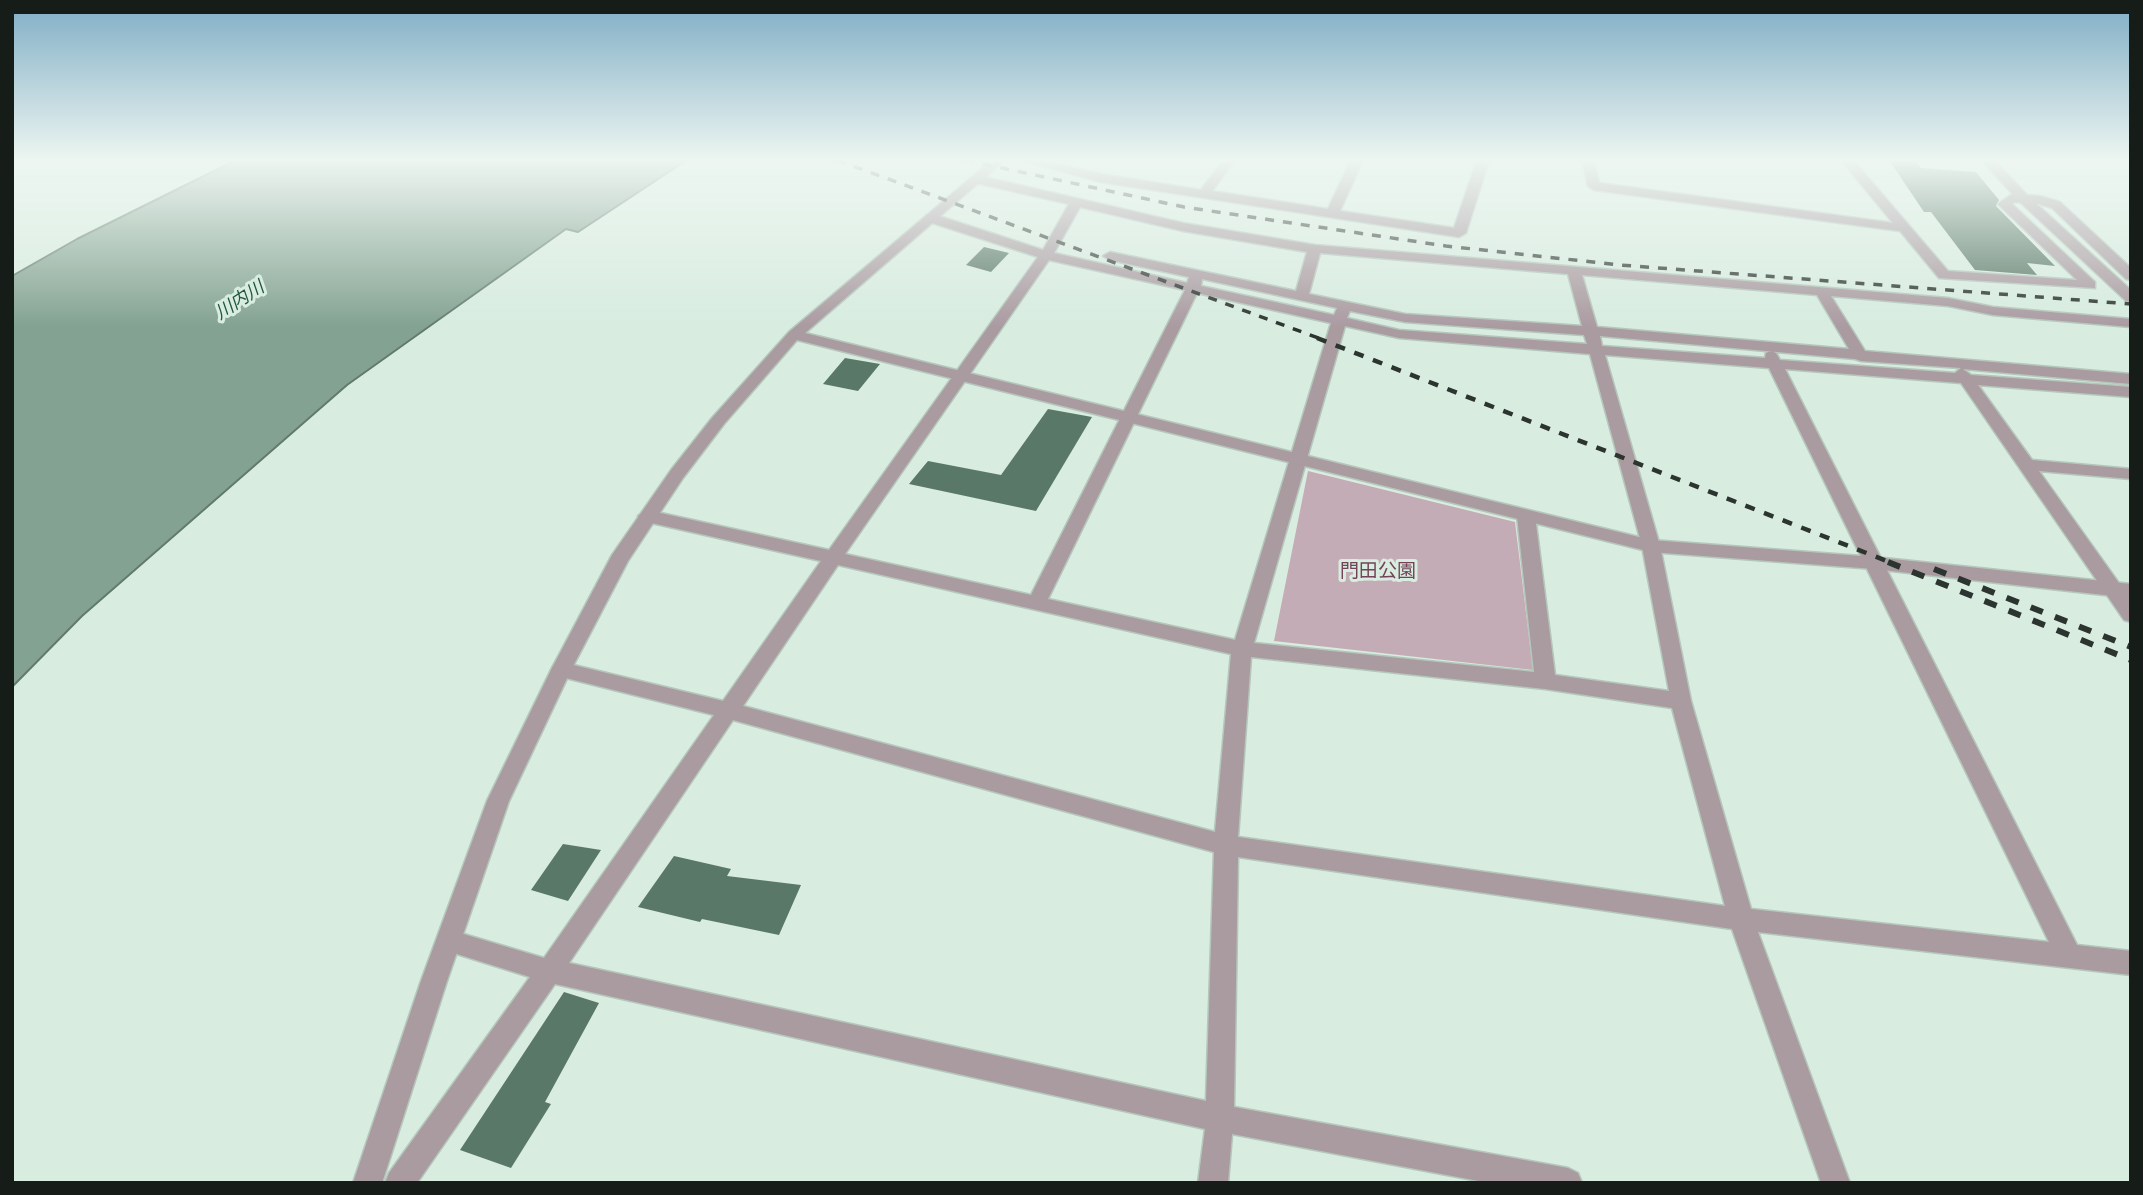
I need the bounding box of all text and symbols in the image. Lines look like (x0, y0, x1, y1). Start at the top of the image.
water label: 川内川 (211, 277, 269, 325)
park label: 門田公園 (1340, 561, 1416, 583)

